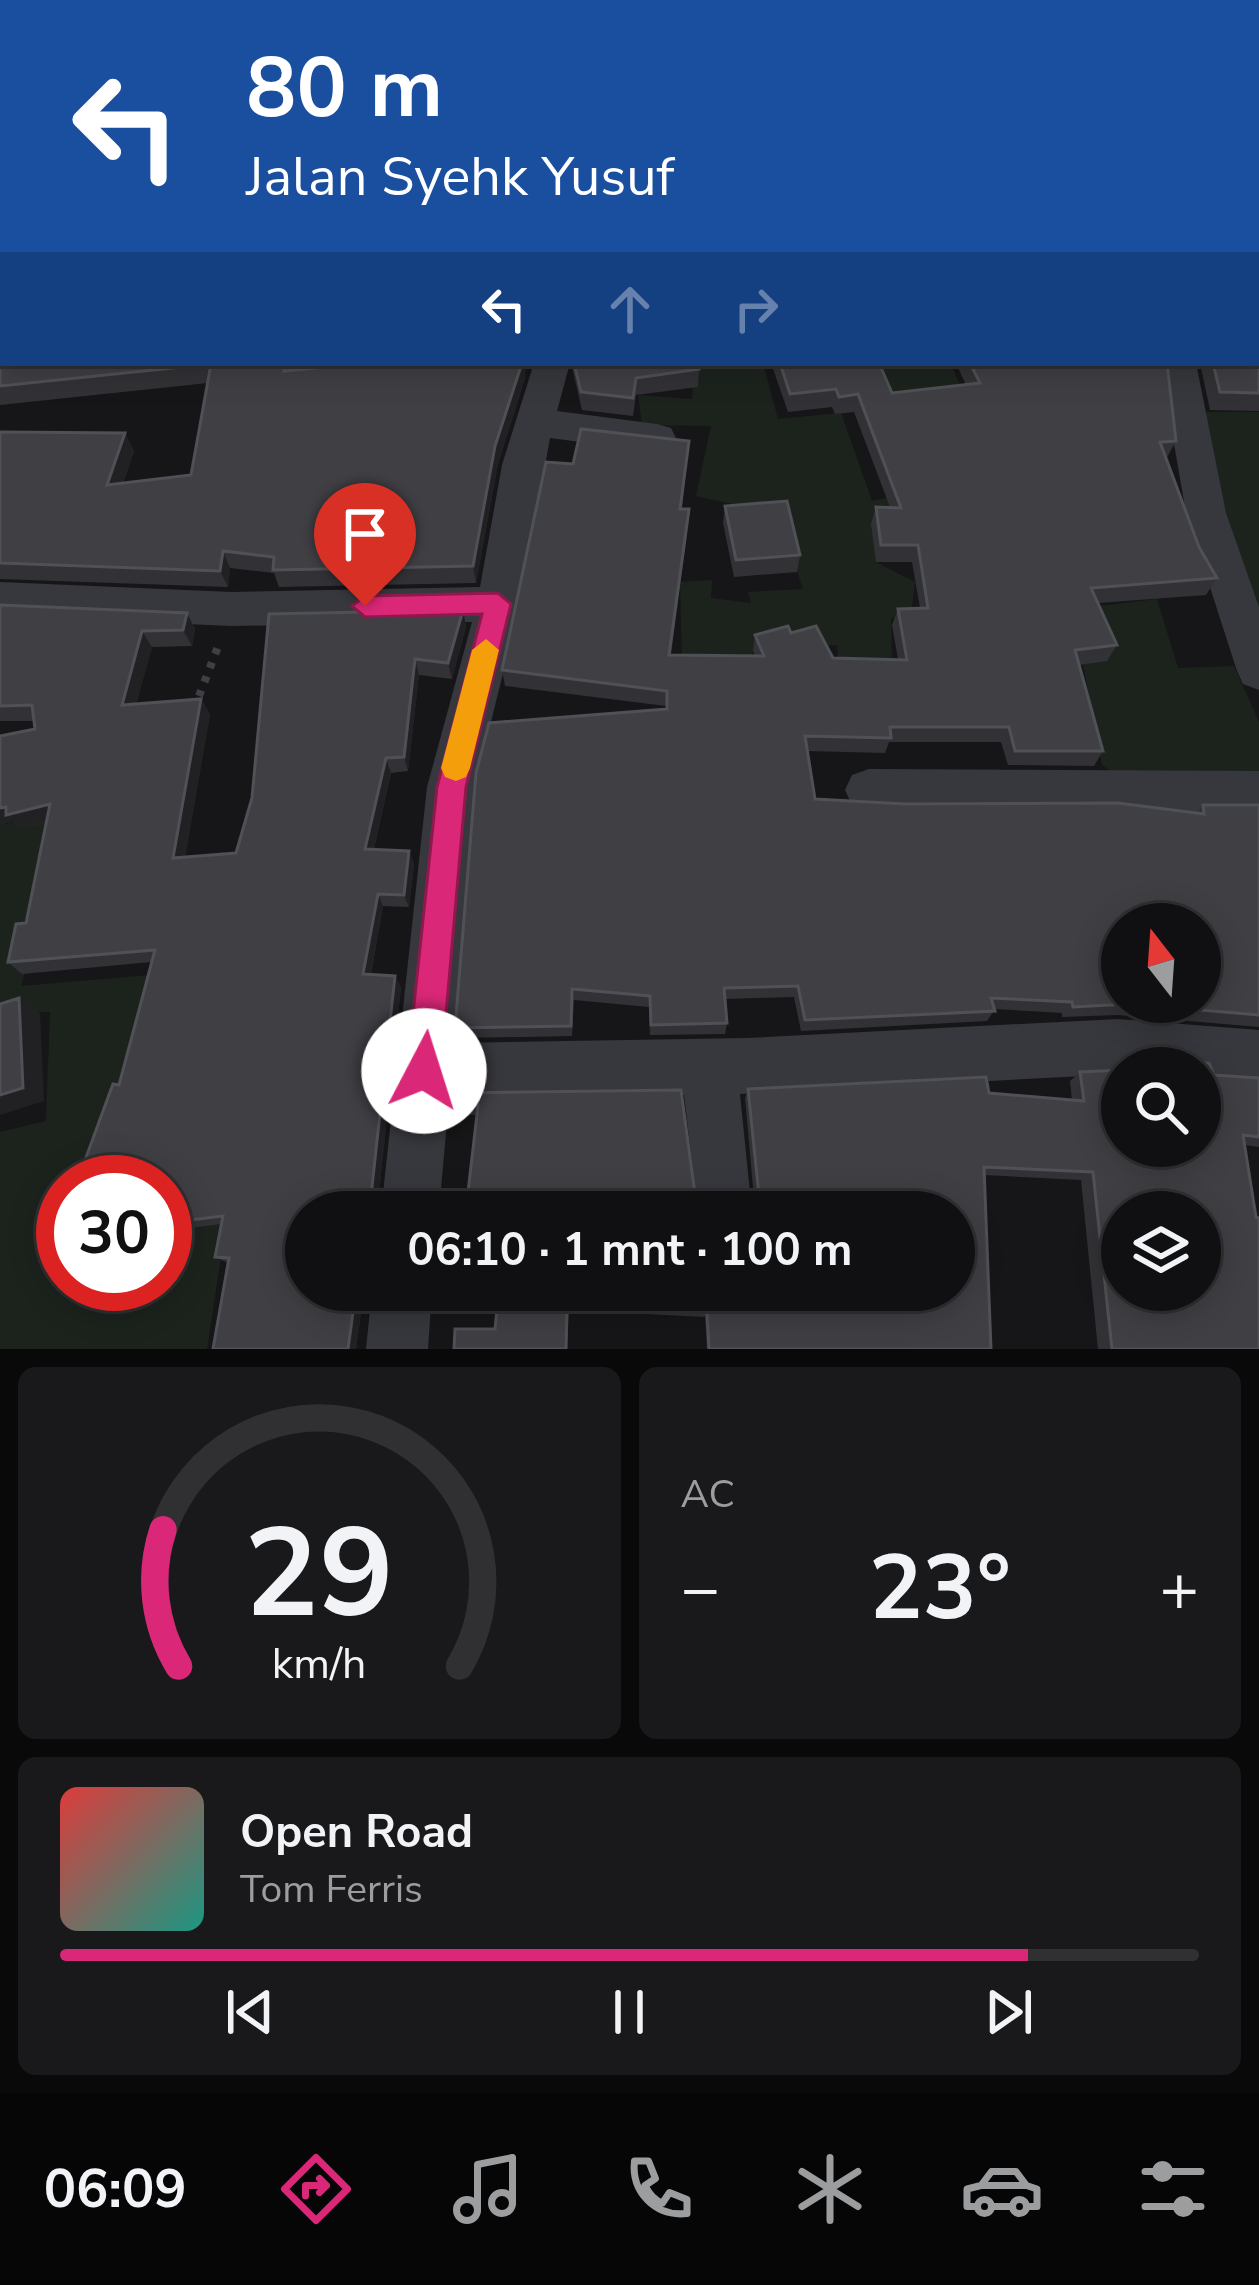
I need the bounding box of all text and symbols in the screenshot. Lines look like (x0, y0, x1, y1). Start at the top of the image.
text: 80 m (246, 31, 443, 146)
icon: left (48, 48, 204, 204)
text: Jalan Syehk Yusuf (246, 140, 675, 214)
icon: left (471, 276, 537, 342)
icon: ahead (597, 276, 663, 342)
icon: right (723, 276, 789, 342)
pin (314, 483, 416, 606)
icon: arrive (332, 501, 398, 567)
north arrow (1101, 903, 1221, 1023)
map controls (1101, 903, 1221, 1311)
position arrow (361, 1008, 487, 1134)
button: search (1101, 1047, 1221, 1167)
speed limit sign: 30 (36, 1155, 192, 1311)
button: layers (1101, 1191, 1221, 1311)
text: 06:10 · 1 mnt · 100 m (408, 1220, 852, 1281)
text: AC (681, 1468, 735, 1521)
text: 29 (244, 1489, 394, 1659)
text: 23° (869, 1527, 1011, 1650)
text: − (681, 1544, 720, 1634)
text: + (1159, 1544, 1199, 1634)
text: km/h (272, 1635, 367, 1693)
text: Open Road (240, 1802, 473, 1863)
text: Tom Ferris (240, 1863, 423, 1916)
icon: previous (217, 1979, 283, 2045)
icon: pause (596, 1979, 662, 2045)
icon: next (976, 1979, 1042, 2045)
icon: directions (274, 2147, 358, 2231)
icon: music (446, 2147, 530, 2231)
icon: phone (617, 2147, 701, 2231)
icon: climate (788, 2147, 872, 2231)
icon: car (960, 2147, 1044, 2231)
icon: filters (1131, 2147, 1215, 2231)
text: 06:09 (44, 2152, 187, 2226)

